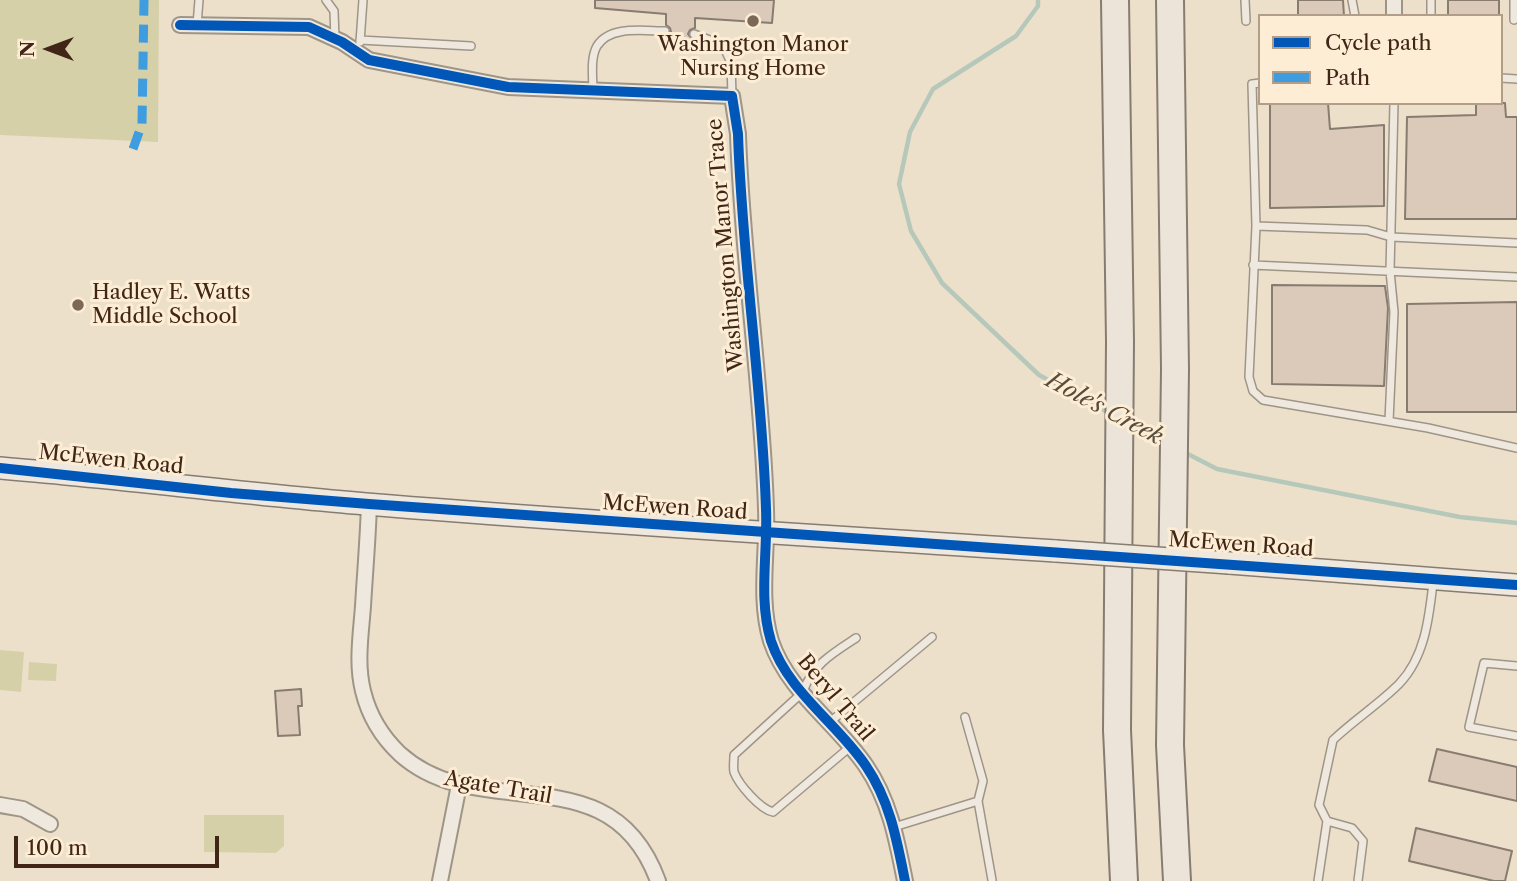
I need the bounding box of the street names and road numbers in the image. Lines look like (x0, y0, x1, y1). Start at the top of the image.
street label: Washington Manor Trace (702, 117, 750, 373)
street label: McEwen Road (37, 440, 185, 480)
street label: McEwen Road (602, 490, 748, 526)
street label: McEwen Road (1168, 527, 1314, 563)
street label: Beryl Trail (791, 649, 879, 747)
street label: Agate Trail (442, 766, 554, 810)

